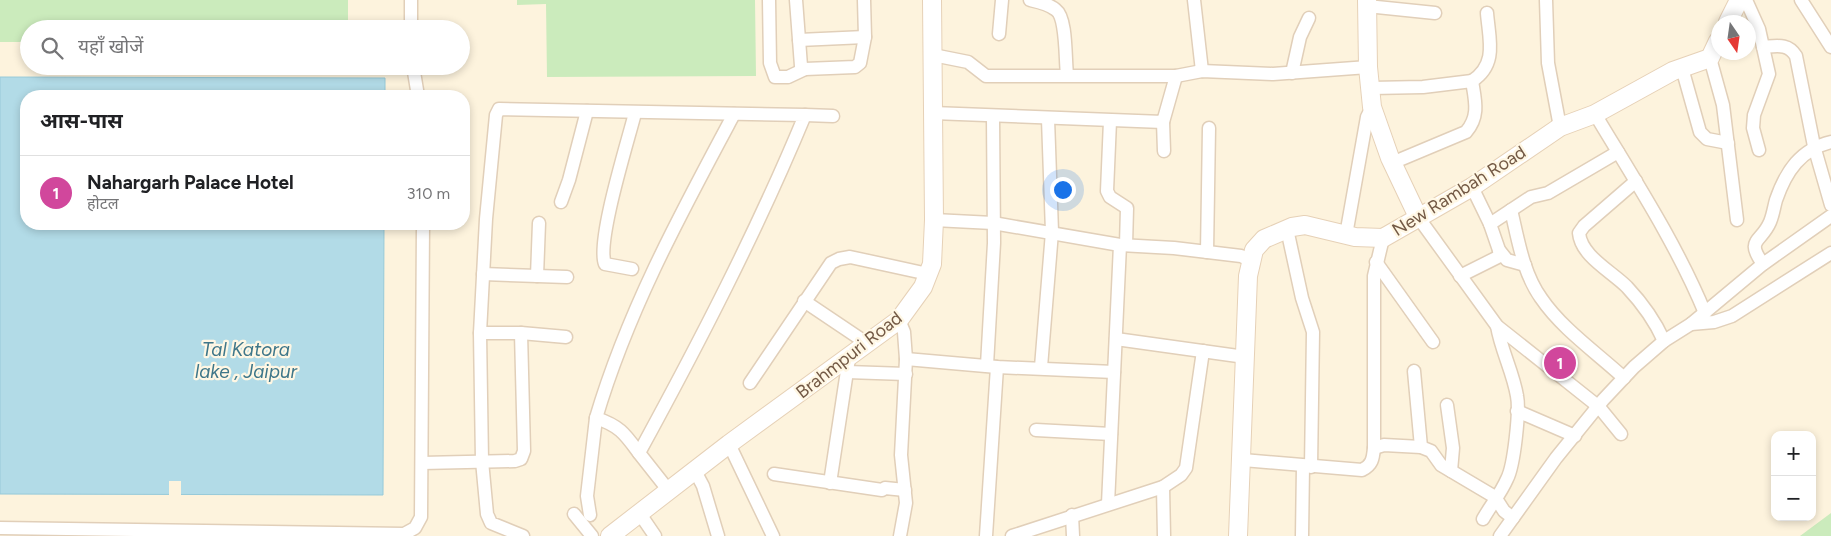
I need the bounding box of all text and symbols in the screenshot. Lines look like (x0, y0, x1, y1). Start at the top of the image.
north arrow (1711, 15, 1756, 60)
search box (20, 20, 470, 75)
icon: search (38, 34, 66, 62)
text: यहाँ खोजें (78, 35, 143, 58)
text: आस-पास (40, 108, 123, 133)
street label: New Rambah Road (1388, 141, 1530, 241)
text: Nahargarh Palace Hotel (87, 171, 294, 194)
your location (1050, 177, 1076, 203)
text: 1 (53, 184, 59, 203)
text: 310 m (407, 184, 450, 203)
text: होटल (87, 194, 119, 213)
street label: Brahmpuri Road (792, 307, 906, 403)
water label: Tal Katora lake , Jaipur (195, 338, 298, 383)
pin: 1 (1544, 344, 1576, 382)
map controls (1771, 431, 1816, 521)
button: + (1771, 431, 1816, 476)
button: − (1771, 476, 1816, 521)

